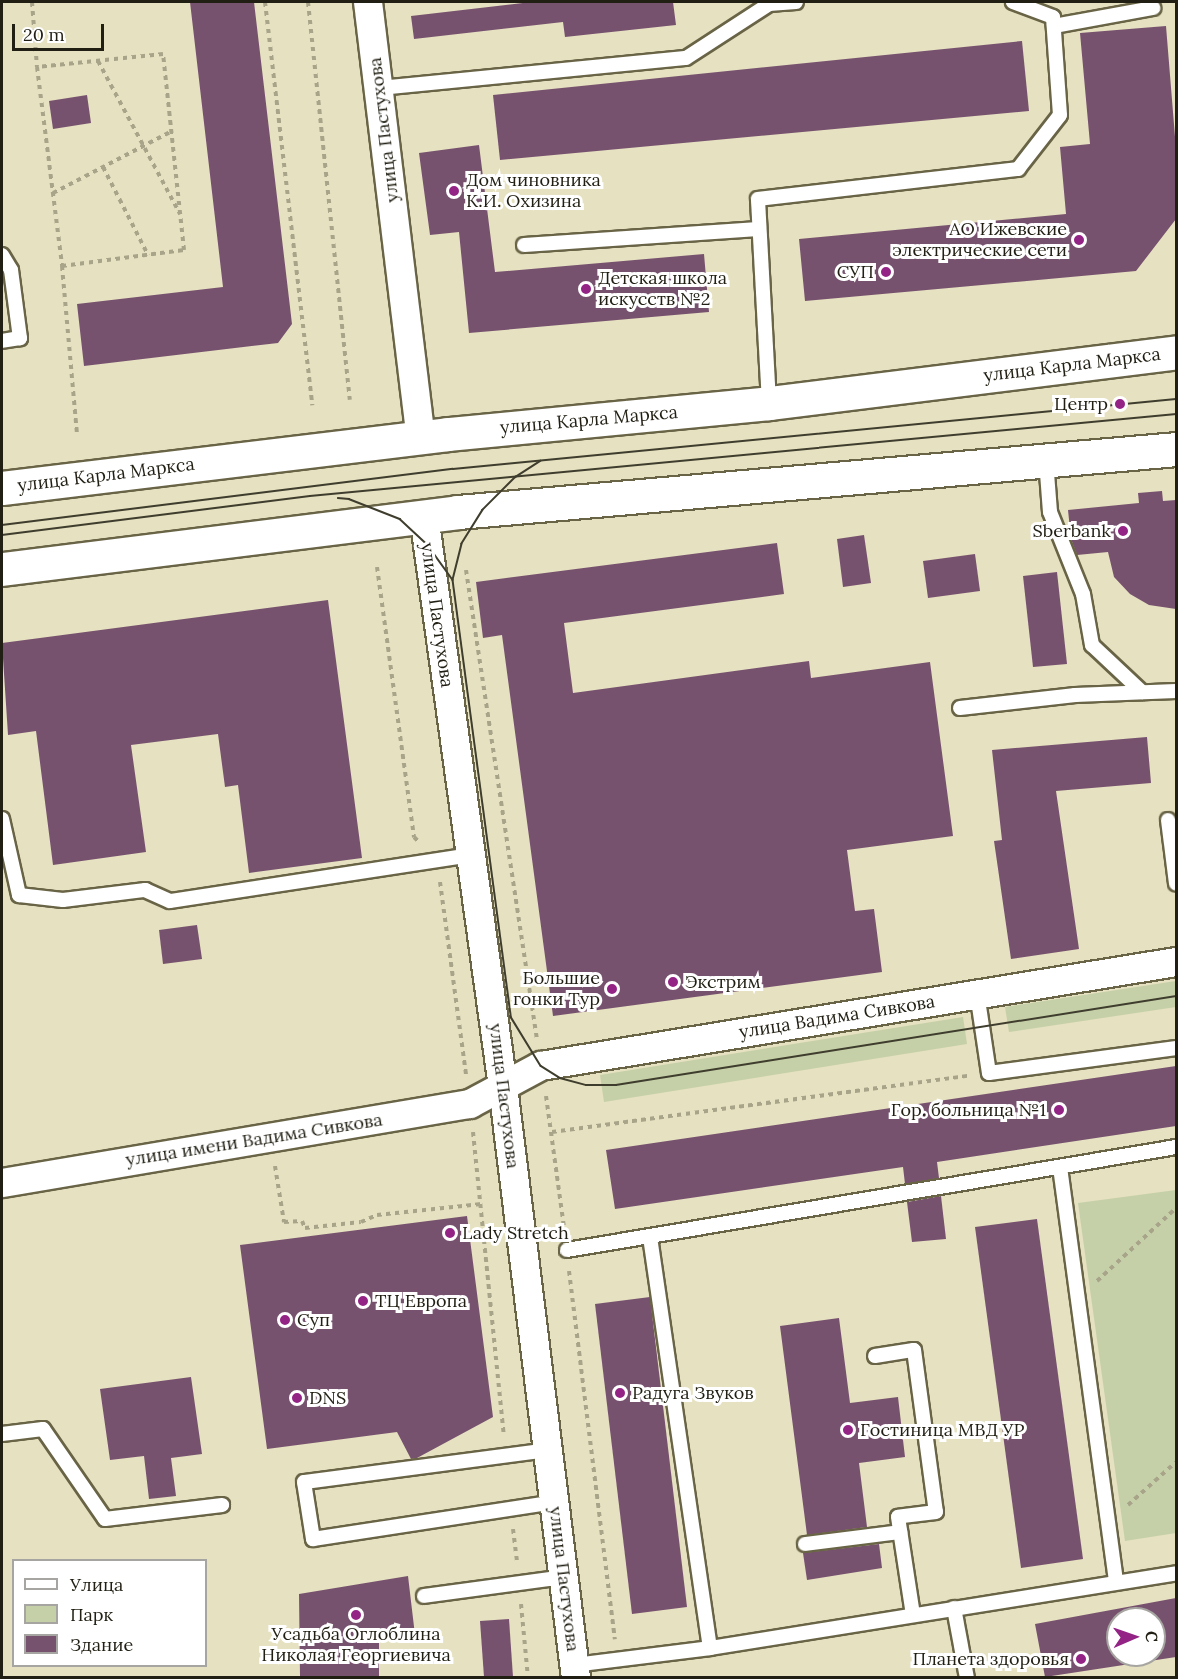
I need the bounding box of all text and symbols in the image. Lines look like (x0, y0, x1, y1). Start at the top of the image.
scale bar (15, 12, 106, 50)
text: 20 m (23, 23, 65, 46)
street label: улица Пастухова (364, 56, 404, 204)
place label: Дом чиновника К.И. Охизина (466, 170, 601, 213)
marker: Дом чиновника К.И. Охизина (447, 184, 461, 198)
place label: АО Ижевские электрические сети (892, 219, 1067, 262)
marker: АО Ижевские электрические сети (1072, 233, 1086, 247)
place label: СУП (837, 261, 874, 283)
marker: СУП (879, 265, 893, 279)
place label: Детская школа искусств №2 (598, 268, 727, 310)
marker: Детская школа искусств №2 (579, 282, 593, 296)
street label: улица Карла Маркса (982, 343, 1162, 387)
place label: Центр (1054, 393, 1108, 415)
marker: Центр (1113, 397, 1127, 411)
street label: улица Карла Маркса (499, 401, 679, 439)
street label: улица Карла Маркса (16, 453, 196, 497)
place label: Sberbank (1032, 520, 1111, 542)
marker: Sberbank (1116, 524, 1130, 538)
street label: улица Пастухова (416, 541, 458, 689)
place label: Большие гонки Тур (513, 968, 600, 1010)
place label: Экстрим (685, 971, 761, 993)
marker: Экстрим (666, 975, 680, 989)
marker: Большие гонки Тур (605, 982, 619, 996)
street label: улица Вадима Сивкова (737, 991, 937, 1043)
street label: улица Пастухова (484, 1022, 524, 1170)
place label: Гор. больница №1 (891, 1099, 1046, 1121)
marker: Гор. больница №1 (1050, 1101, 1068, 1119)
street label: улица имени Вадима Сивкова (124, 1109, 384, 1171)
place label: Lady Stretch (462, 1222, 569, 1244)
marker: Lady Stretch (443, 1226, 457, 1240)
place label: ТЦ Европа (375, 1290, 467, 1312)
marker: ТЦ Европа (356, 1294, 370, 1308)
place label: Суп (297, 1309, 330, 1331)
marker: Суп (278, 1313, 292, 1327)
place label: Радуга Звуков (632, 1382, 754, 1404)
marker: Радуга Звуков (613, 1386, 627, 1400)
place label: DNS (309, 1387, 346, 1409)
marker: DNS (290, 1391, 304, 1405)
place label: Гостиница МВД УР (860, 1419, 1024, 1441)
marker: Гостиница МВД УР (841, 1423, 855, 1437)
street label: улица Пастухова (544, 1505, 584, 1653)
legend (12, 1559, 207, 1667)
text: Улица (70, 1573, 123, 1596)
text: Парк (70, 1603, 113, 1626)
north arrow (1106, 1607, 1166, 1667)
marker: Усадьба Оглоблина Николая Георгиевича (349, 1608, 363, 1622)
place label: Усадьба Оглоблина Николая Георгиевича (261, 1624, 451, 1666)
text: С (1142, 1631, 1162, 1642)
text: Здание (70, 1633, 133, 1656)
place label: Планета здоровья (912, 1648, 1069, 1670)
marker: Планета здоровья (1074, 1652, 1088, 1666)

